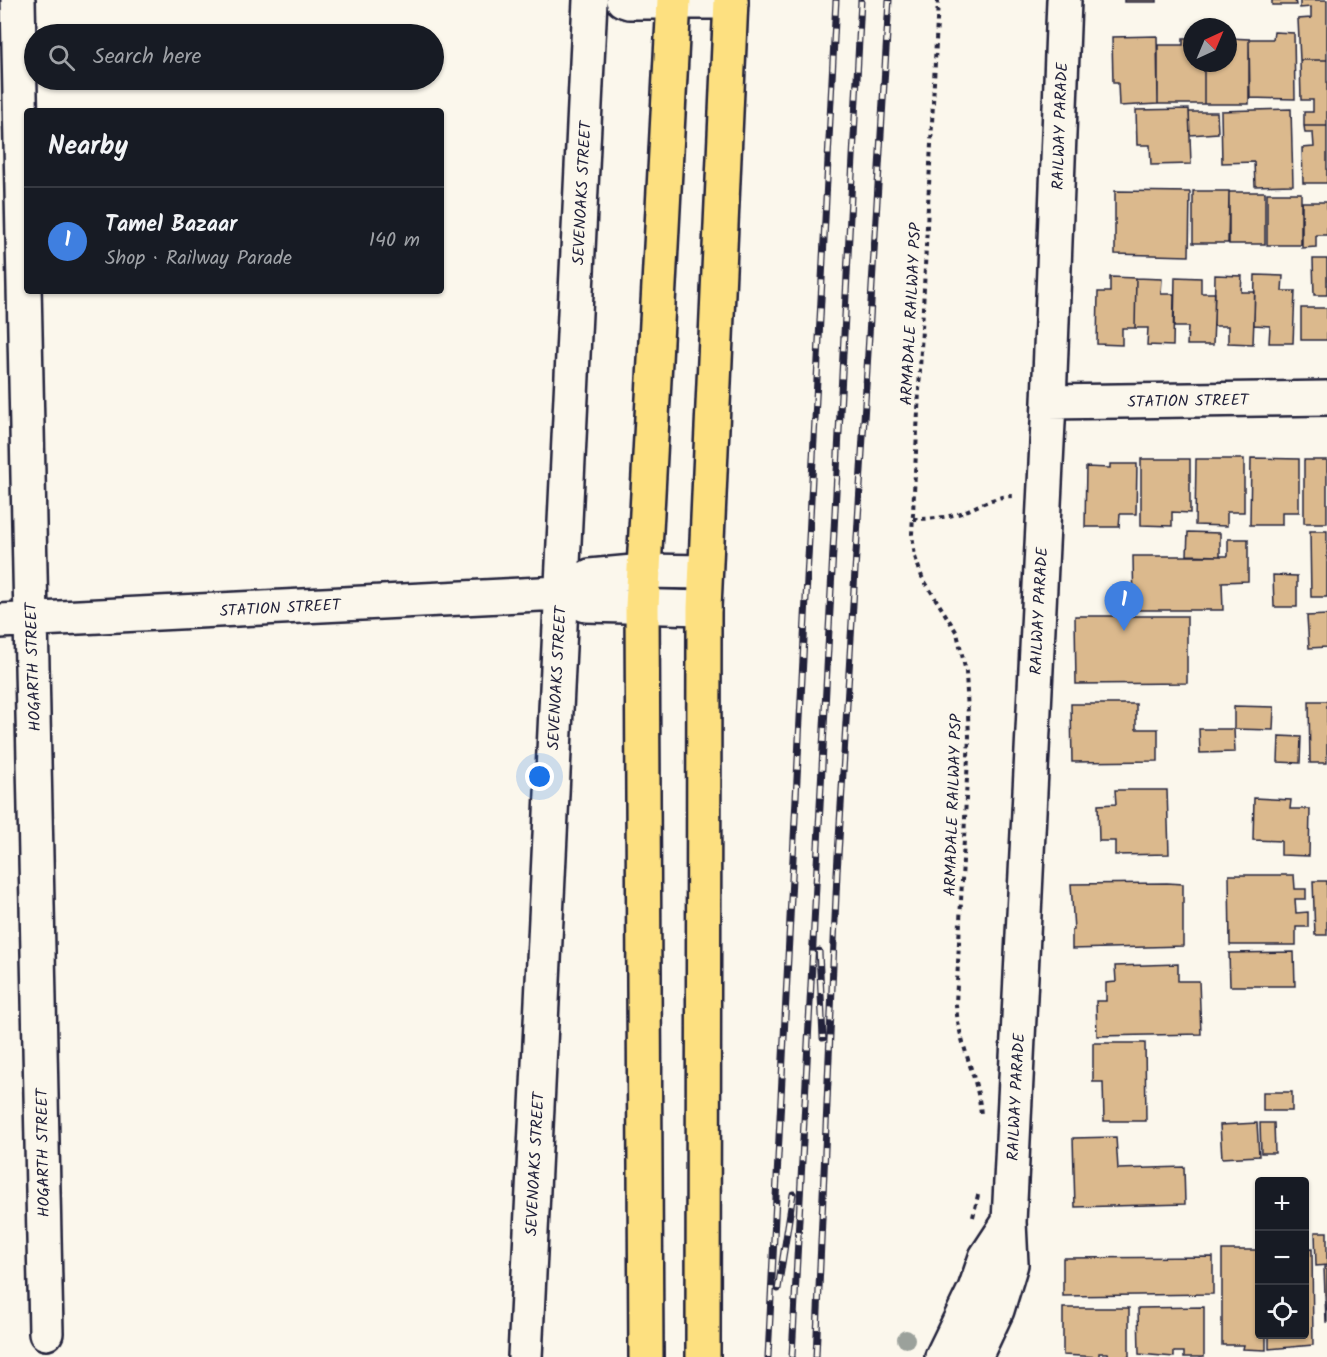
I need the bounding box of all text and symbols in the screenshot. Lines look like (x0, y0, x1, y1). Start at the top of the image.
north arrow (1183, 18, 1237, 72)
search box (24, 24, 444, 90)
text: Search here (93, 40, 201, 75)
icon: search (45, 41, 78, 74)
street label: RAILWAY PARADE (1046, 61, 1075, 190)
street label: SEVENOAKS STREET (566, 119, 599, 266)
text: Nearby (48, 126, 128, 168)
text: Tamel Bazaar (105, 208, 237, 243)
street label: ARMADALE RAILWAY PSP (894, 222, 929, 406)
text: 1 (64, 225, 71, 257)
text: 140 m (369, 225, 420, 257)
text: Shop · Railway Parade (105, 243, 292, 275)
street label: STATION STREET (1127, 388, 1250, 415)
street label: RAILWAY PARADE (1024, 546, 1055, 676)
pin: 1 (1104, 582, 1144, 631)
street label: STATION STREET (219, 593, 343, 624)
street label: HOGARTH STREET (19, 601, 48, 732)
street label: SEVENOAKS STREET (541, 604, 574, 751)
street label: ARMADALE RAILWAY PSP (938, 713, 969, 897)
your location (525, 762, 554, 791)
street label: RAILWAY PARADE (1001, 1032, 1032, 1162)
street label: HOGARTH STREET (30, 1087, 57, 1218)
street label: SEVENOAKS STREET (519, 1090, 552, 1237)
map controls (1255, 1177, 1309, 1339)
button: + (1255, 1177, 1309, 1231)
button: − (1255, 1231, 1309, 1285)
button: locate (1255, 1285, 1309, 1339)

